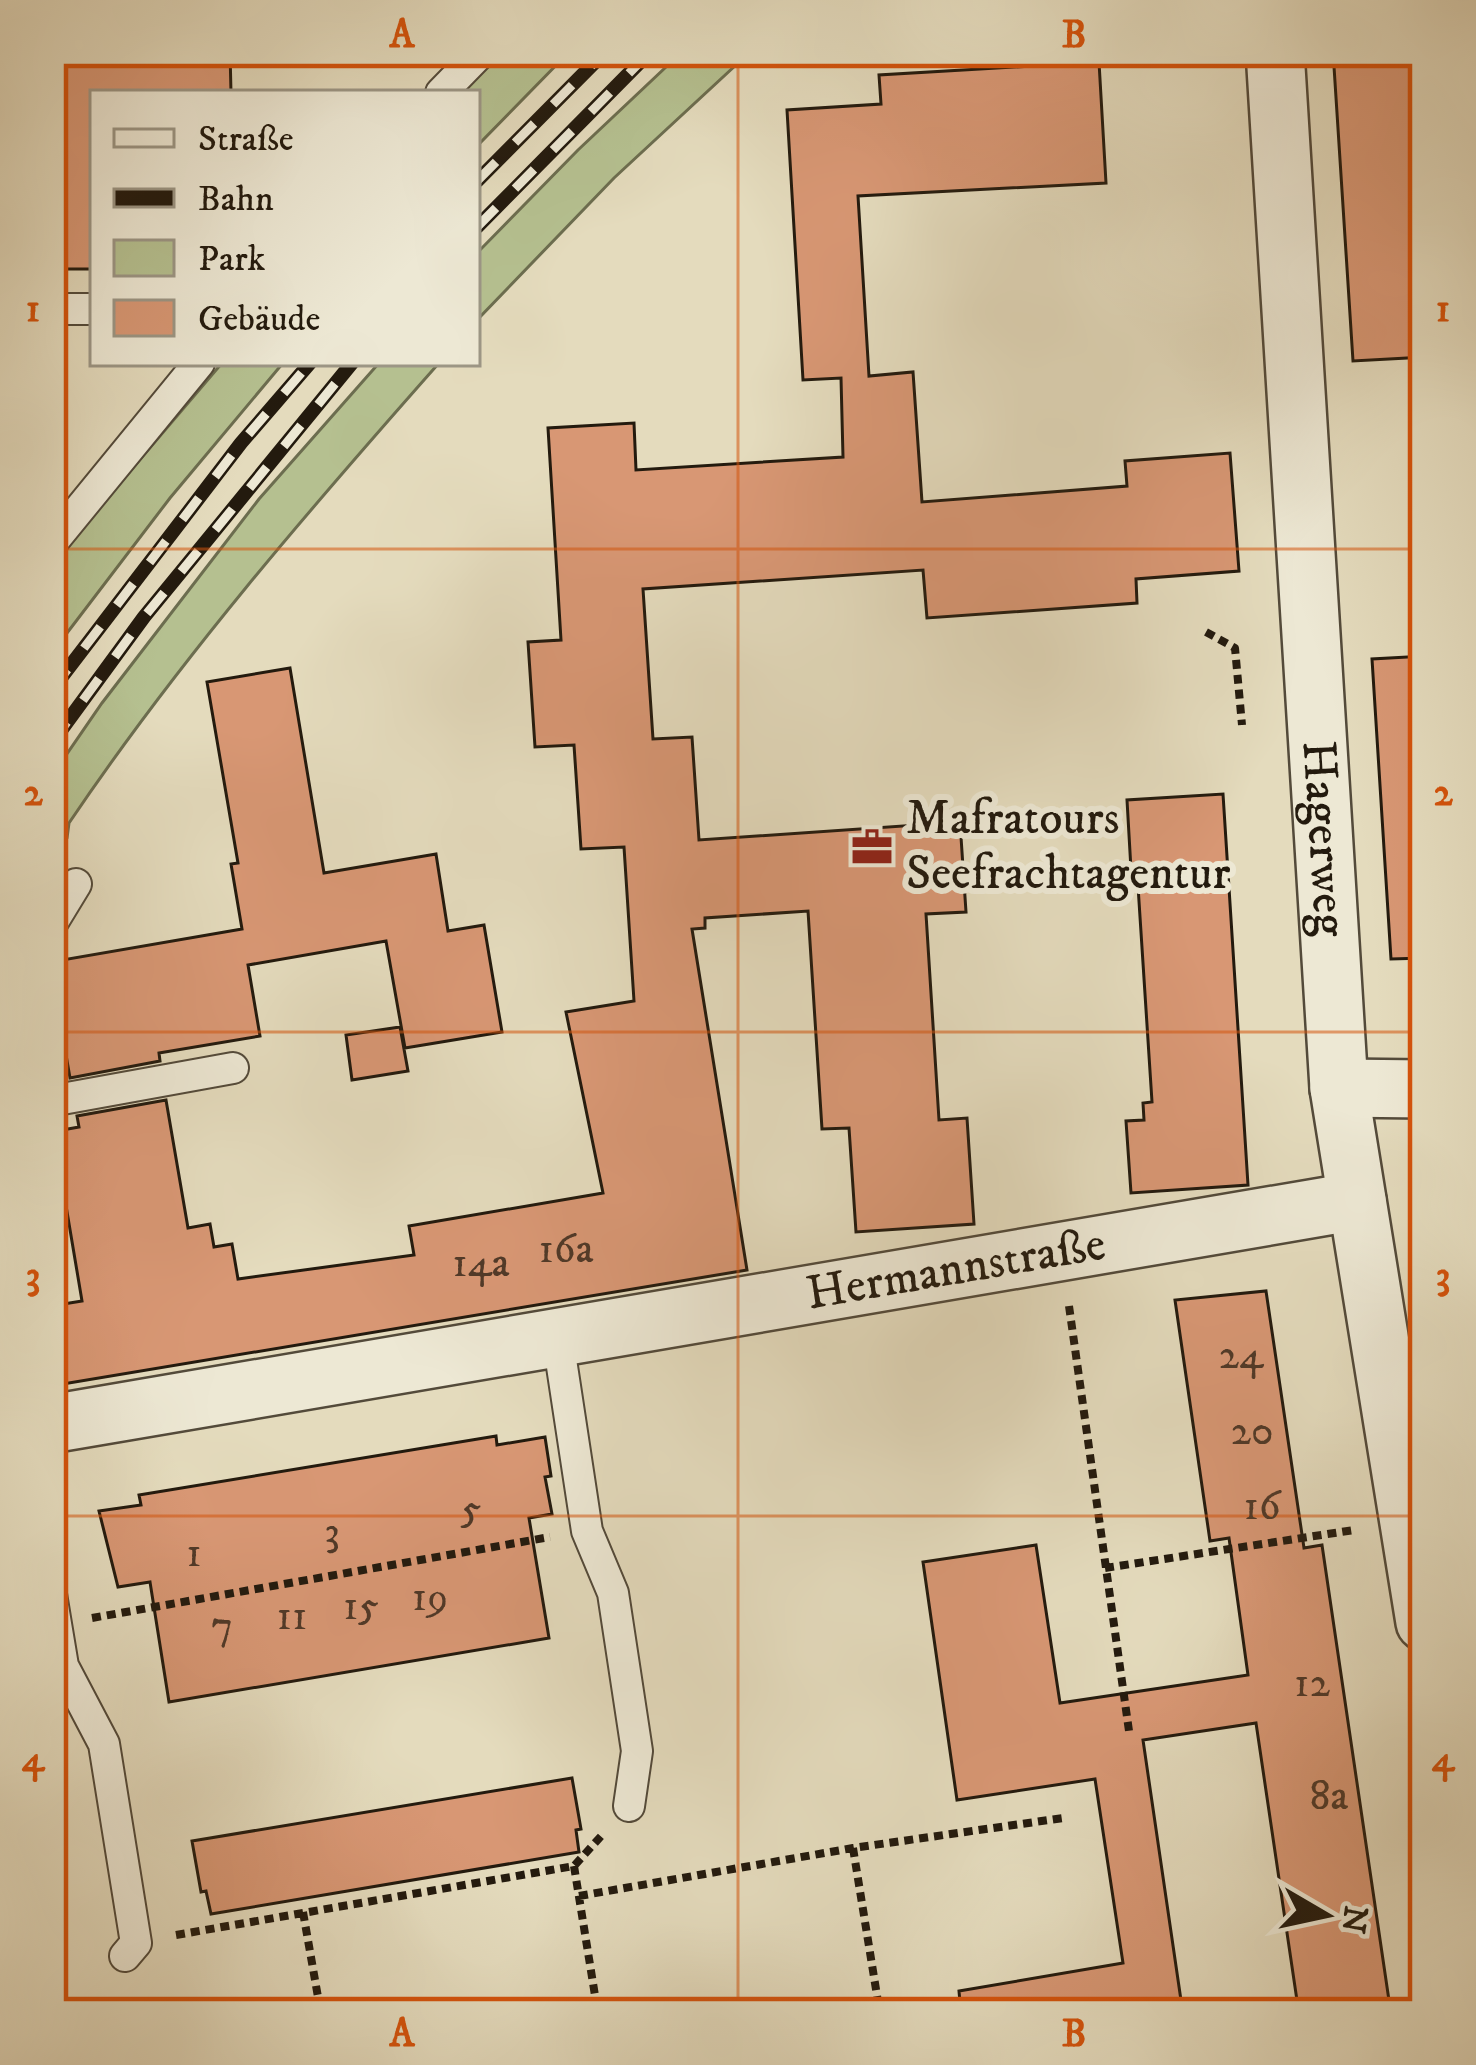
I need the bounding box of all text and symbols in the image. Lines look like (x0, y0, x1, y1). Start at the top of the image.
text: A (389, 11, 416, 60)
text: B (1062, 11, 1086, 60)
legend (90, 90, 480, 366)
text: Straße (198, 117, 294, 162)
text: Bahn (198, 177, 274, 222)
text: Park (198, 237, 265, 282)
text: 1 (26, 285, 40, 334)
text: 1 (1436, 285, 1450, 334)
text: Gebäude (198, 297, 320, 342)
street label: Hagerweg (1288, 739, 1360, 939)
text: 2 (23, 769, 43, 818)
text: 2 (1433, 769, 1453, 818)
place label: Mafratours Seefrachtagentur (906, 789, 1230, 904)
office icon: Mafratours Seefrachtagentur (849, 824, 895, 870)
street label: Hermannstraße (802, 1214, 1110, 1325)
house number: 16a (539, 1224, 594, 1276)
house number: 14a (452, 1238, 510, 1290)
text: 3 (26, 1252, 40, 1301)
text: 3 (1436, 1252, 1450, 1301)
house number: 24 (1219, 1330, 1264, 1382)
house number: 20 (1230, 1406, 1274, 1458)
house number: 16 (1243, 1481, 1283, 1533)
house number: 5 (461, 1484, 481, 1536)
house number: 3 (324, 1507, 340, 1559)
house number: 1 (186, 1528, 202, 1580)
house number: 19 (412, 1572, 448, 1624)
house number: 15 (343, 1581, 379, 1633)
house number: 11 (277, 1591, 307, 1643)
house number: 7 (211, 1601, 233, 1653)
house number: 12 (1294, 1658, 1330, 1710)
text: 4 (22, 1735, 46, 1784)
text: 4 (1432, 1735, 1456, 1784)
house number: 8a (1310, 1771, 1349, 1823)
north arrow (1266, 1855, 1386, 1975)
text: N (1331, 1903, 1376, 1936)
text: A (389, 2010, 416, 2059)
text: B (1062, 2010, 1086, 2059)

